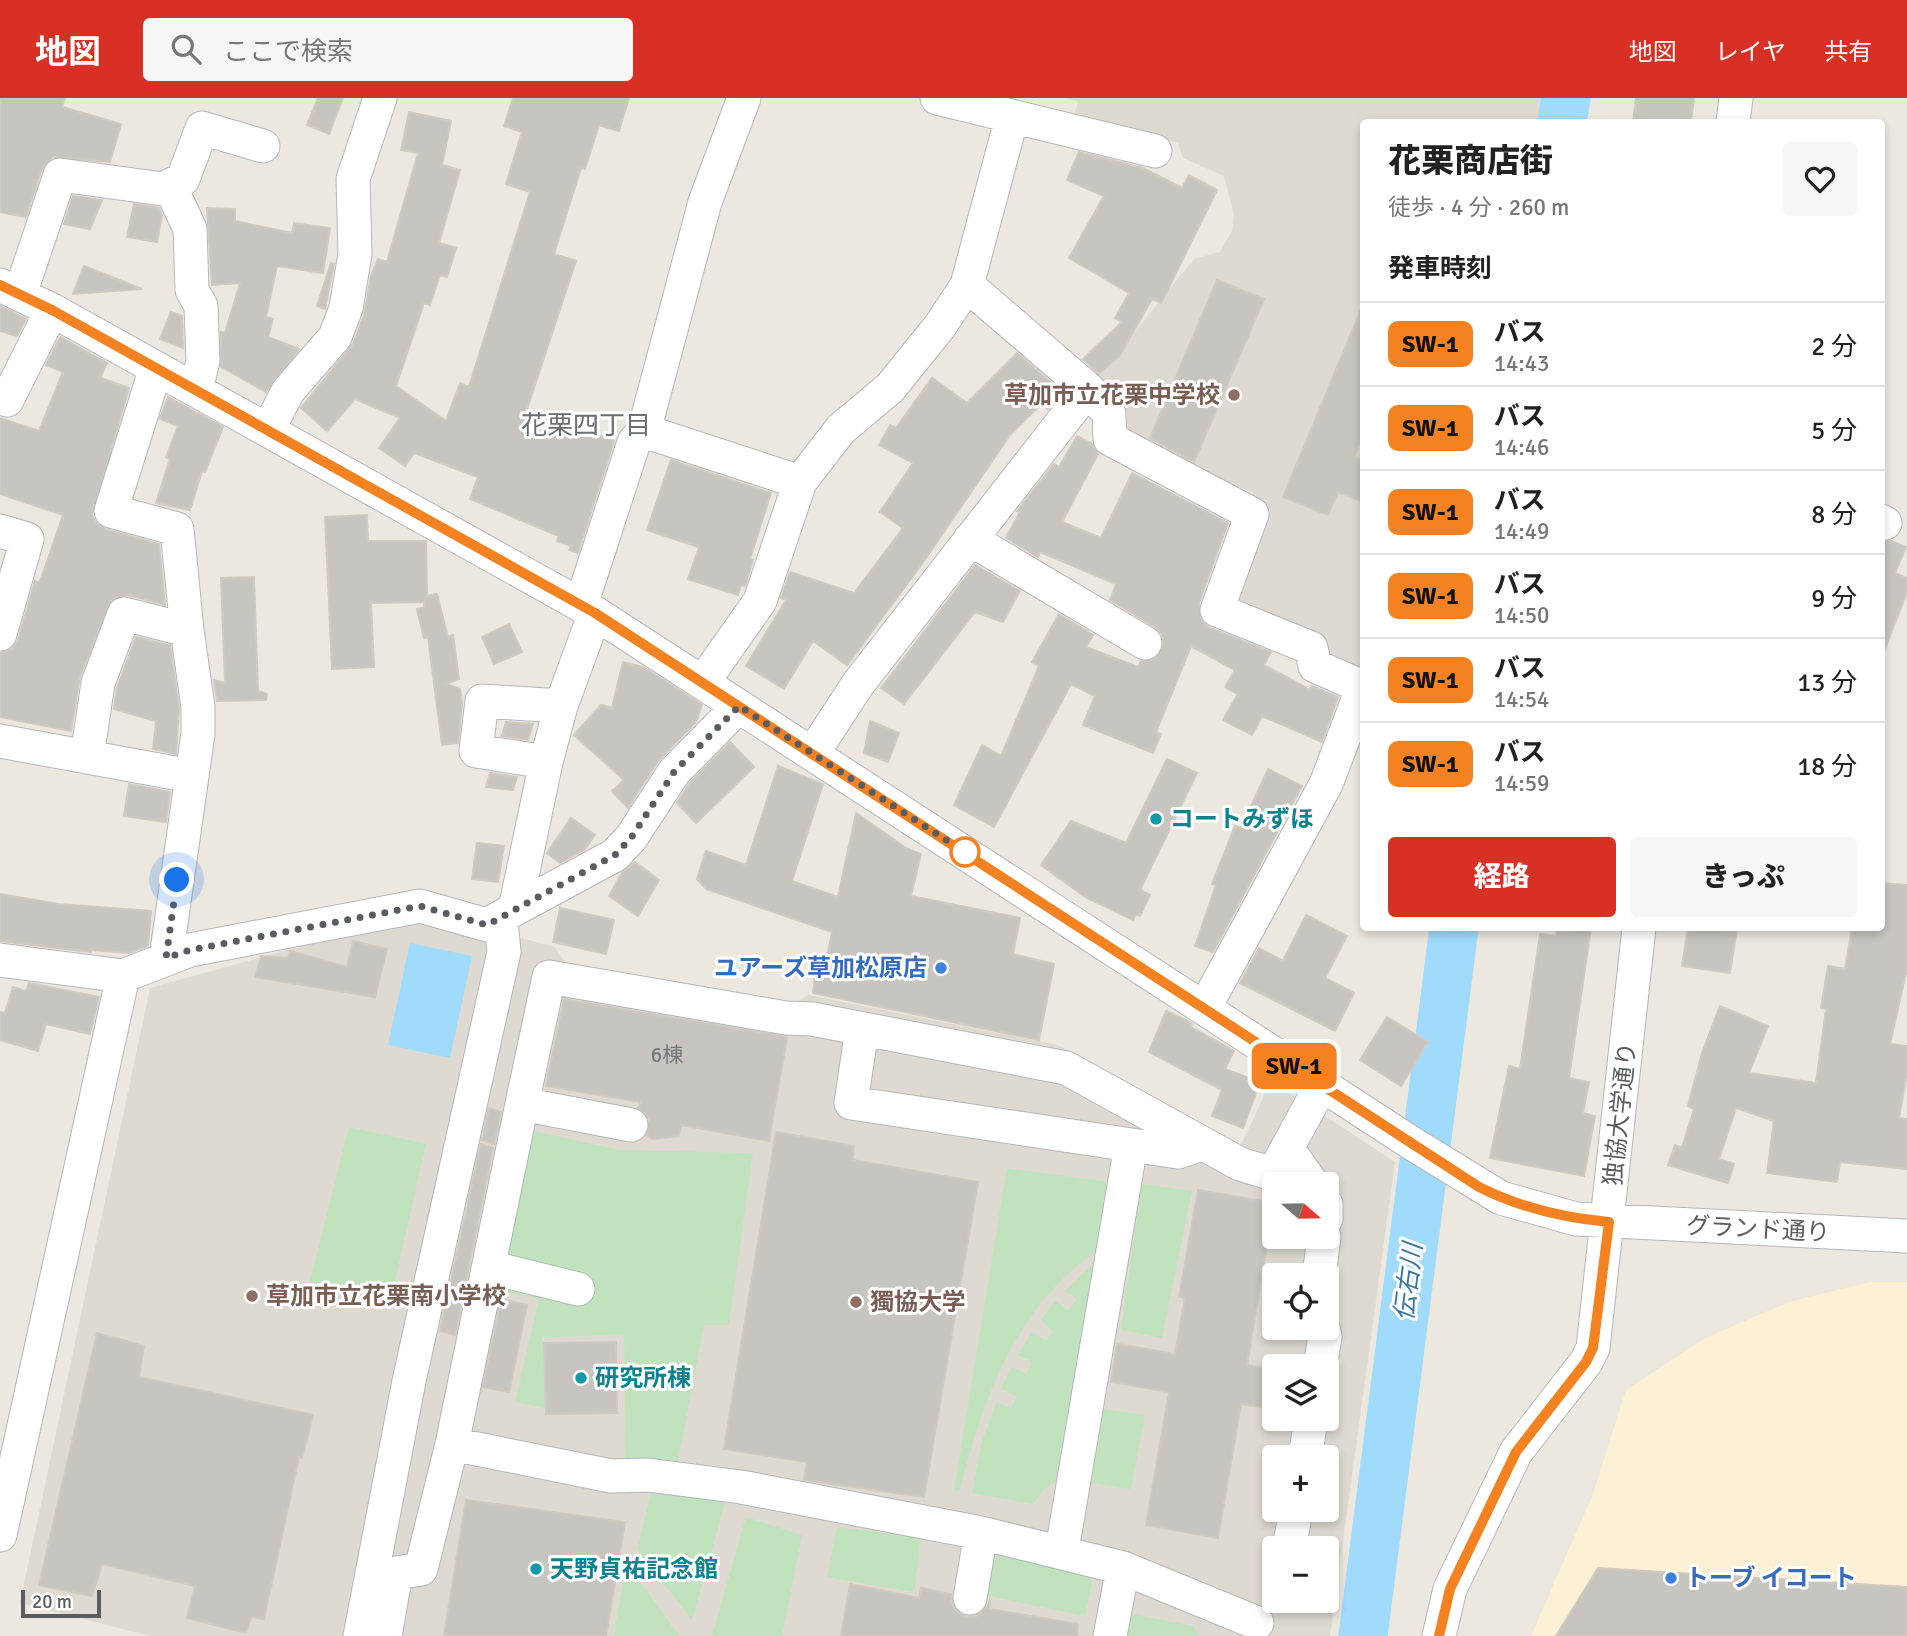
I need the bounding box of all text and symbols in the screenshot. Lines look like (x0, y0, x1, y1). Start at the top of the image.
search box (143, 18, 633, 81)
icon: search (167, 30, 205, 68)
text: 地図 (35, 32, 101, 73)
text: ここで検索 (223, 36, 353, 68)
text: 地図 (1629, 37, 1677, 67)
text: レイヤ (1715, 37, 1786, 67)
text: 共有 (1824, 37, 1872, 67)
text: 花栗商店街 (1388, 141, 1553, 182)
button: heart (1783, 142, 1857, 216)
text: 徒歩 · 4 分 · 260 m (1388, 193, 1569, 222)
text: 発車時刻 (1388, 253, 1492, 285)
text: バス (1494, 317, 1546, 349)
text: SW-1 (1402, 329, 1459, 359)
text: 2 分 (1811, 331, 1857, 363)
text: 14:43 (1494, 349, 1550, 378)
place label: 草加市立花栗中学校 (1004, 380, 1220, 410)
marker: 草加市立花栗中学校 (1226, 387, 1242, 403)
text: バス (1494, 401, 1546, 433)
district label: 花栗四丁目 (521, 410, 651, 442)
text: SW-1 (1402, 413, 1459, 443)
text: 5 分 (1811, 415, 1857, 447)
text: 14:46 (1494, 433, 1550, 462)
text: バス (1494, 485, 1546, 517)
text: SW-1 (1402, 497, 1459, 527)
text: 8 分 (1811, 499, 1857, 531)
text: 14:49 (1494, 517, 1550, 546)
text: バス (1494, 569, 1546, 601)
text: SW-1 (1402, 581, 1459, 611)
text: 9 分 (1811, 583, 1857, 615)
text: 14:50 (1494, 601, 1550, 630)
text: バス (1494, 653, 1546, 685)
text: SW-1 (1402, 665, 1459, 695)
text: 13 分 (1797, 667, 1857, 699)
text: 14:54 (1494, 685, 1550, 714)
text: バス (1494, 737, 1546, 769)
text: SW-1 (1402, 749, 1459, 779)
text: 18 分 (1797, 751, 1857, 783)
text: 14:59 (1494, 769, 1550, 798)
place label: コートみずほ (1170, 804, 1314, 834)
marker: コートみずほ (1148, 811, 1164, 827)
unlabelled marker (950, 837, 980, 867)
button: 経路 (1388, 837, 1616, 917)
button: きっぷ (1630, 837, 1857, 917)
your location (159, 862, 194, 897)
place label: ユアーズ草加松原店 (714, 953, 927, 983)
marker: ユアーズ草加松原店 (933, 960, 949, 976)
street label: 独協大学通り (1598, 1041, 1642, 1187)
house number: 6棟 (651, 1042, 683, 1068)
line badge: SW-1 (1245, 1043, 1343, 1089)
text: SW-1 (1266, 1051, 1322, 1081)
north arrow (1262, 1172, 1339, 1250)
map controls (1262, 1172, 1339, 1613)
street label: グランド通り (1685, 1210, 1831, 1248)
water label: 伝右川 (1388, 1238, 1430, 1323)
button: locate (1262, 1263, 1339, 1340)
place label: 草加市立花栗南小学校 (266, 1281, 506, 1311)
place label: 獨協大学 (870, 1287, 966, 1317)
marker: 草加市立花栗南小学校 (244, 1288, 260, 1304)
marker: 獨協大学 (848, 1294, 864, 1310)
button: layers (1262, 1354, 1339, 1431)
place label: 研究所棟 (595, 1363, 691, 1393)
marker: 研究所棟 (573, 1370, 589, 1386)
button: + (1262, 1445, 1339, 1522)
button: − (1262, 1536, 1339, 1613)
place label: 天野貞祐記念館 (550, 1554, 718, 1584)
marker: 天野貞祐記念館 (528, 1561, 544, 1577)
place label: トーブ イコート (1685, 1563, 1857, 1593)
marker: トーブ イコート (1663, 1570, 1679, 1586)
scale bar (21, 1587, 102, 1619)
text: 20 m (32, 1590, 72, 1614)

